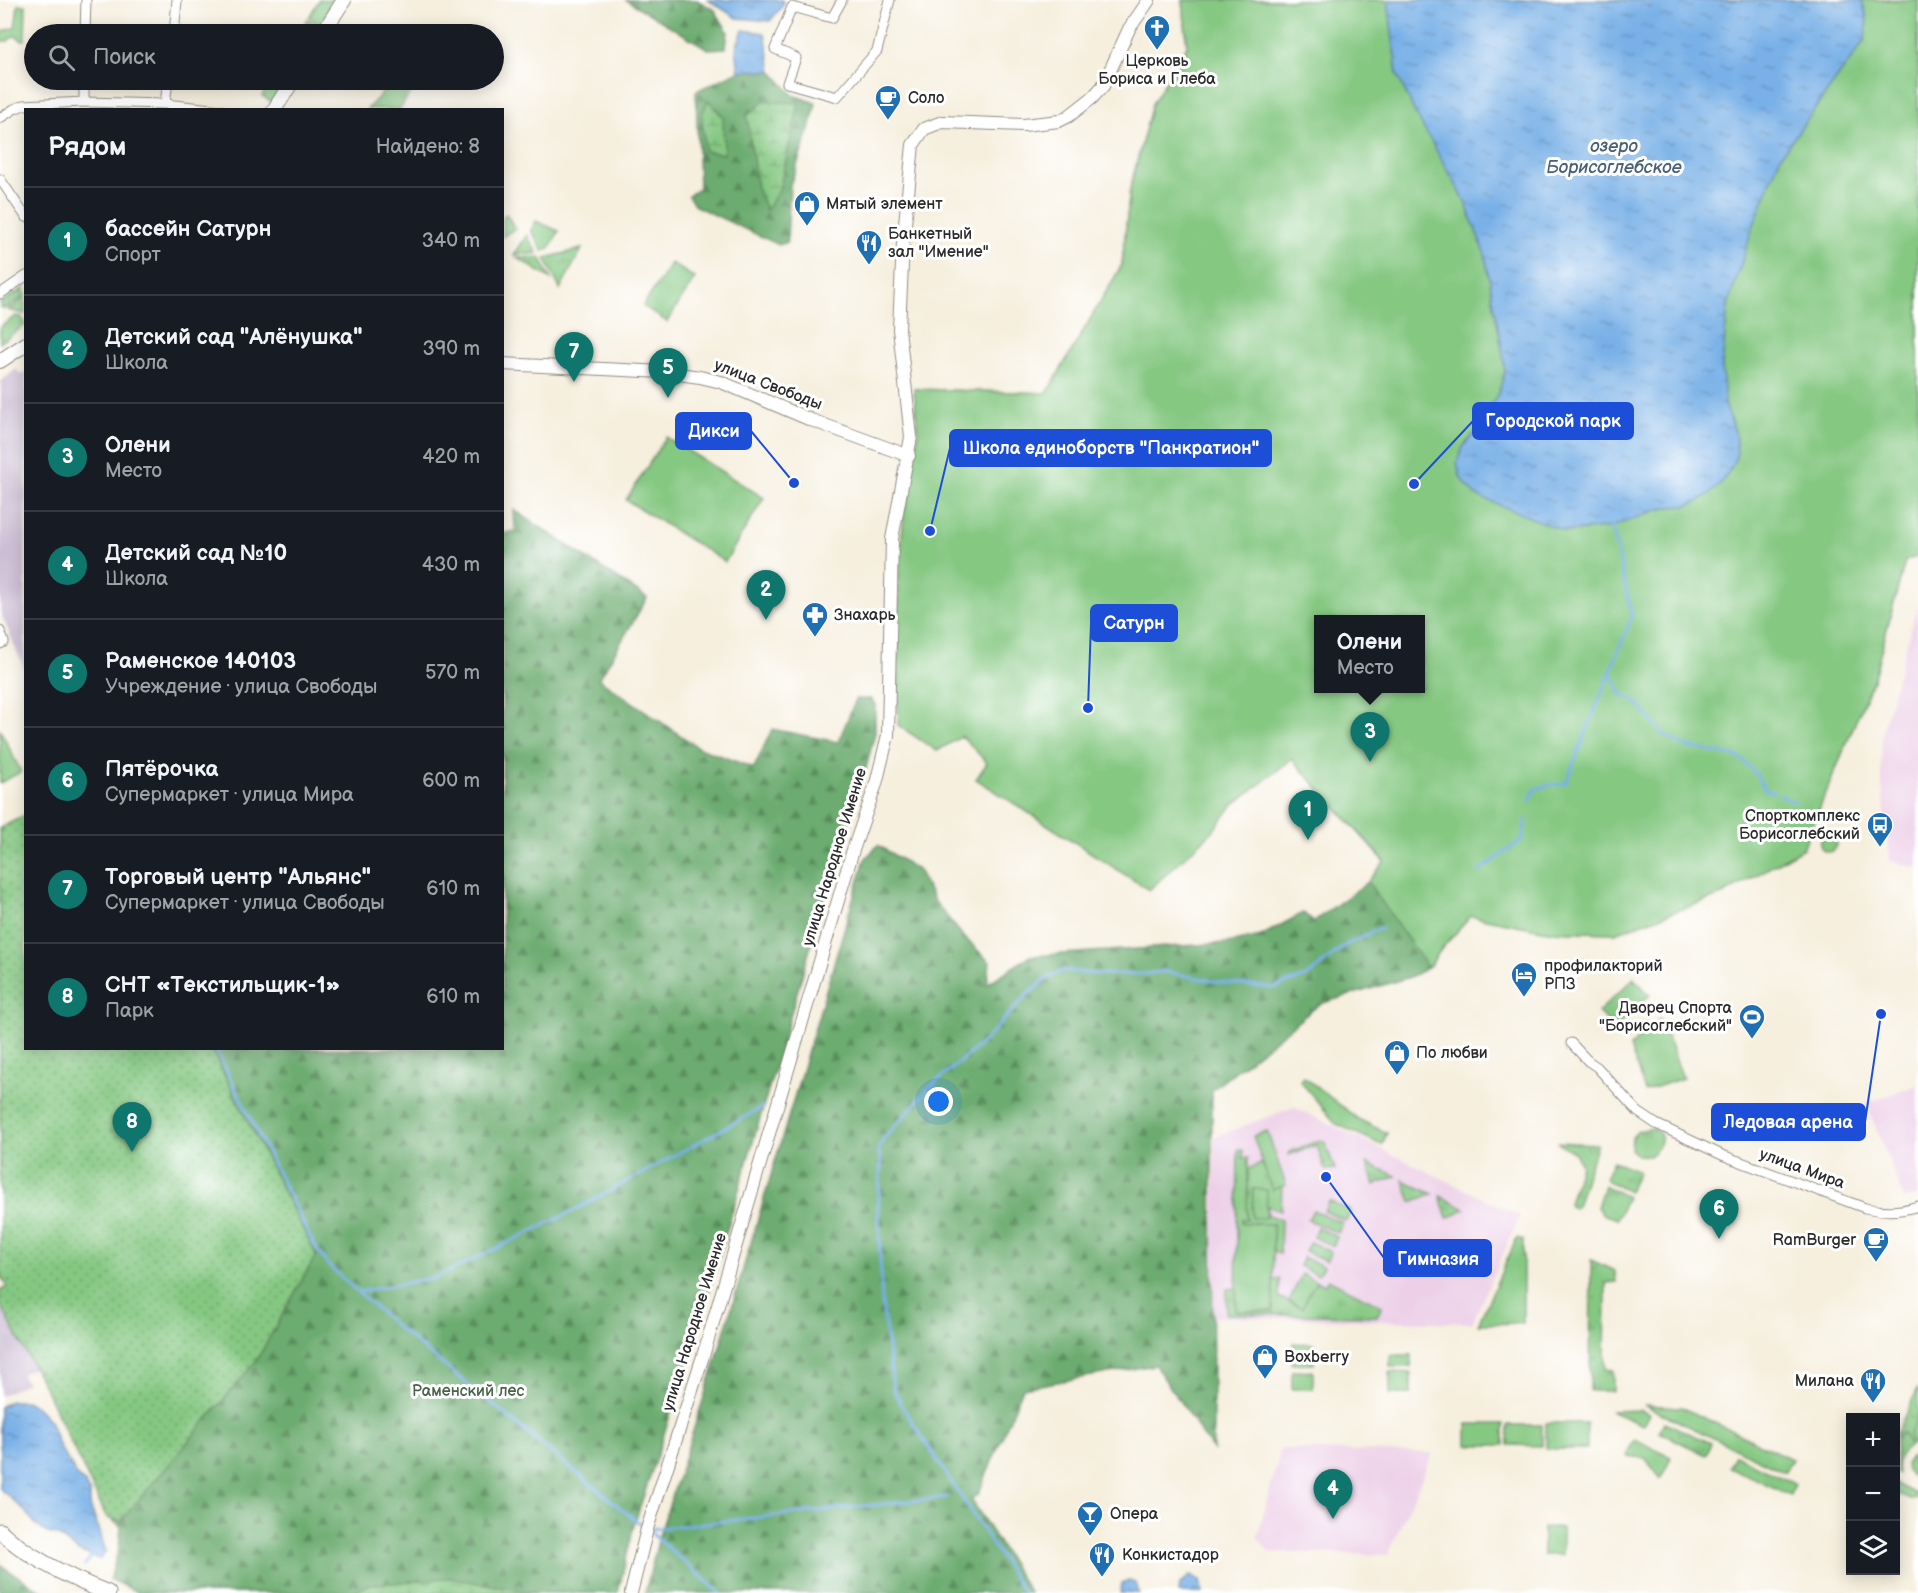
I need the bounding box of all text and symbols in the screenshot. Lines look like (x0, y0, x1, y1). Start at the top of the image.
church icon: Церковь Бориса и Глеба (1142, 13, 1172, 51)
search box (24, 24, 504, 90)
icon: search (45, 41, 78, 74)
text: Поиск (93, 44, 156, 71)
place label: Церковь Бориса и Глеба (1098, 52, 1216, 89)
cafe icon: Соло (873, 83, 903, 121)
place label: Соло (908, 89, 944, 108)
text: Рядом (48, 132, 126, 163)
text: Найдено: 8 (376, 135, 480, 159)
water label: озеро Борисоглебское (1546, 136, 1682, 178)
shop icon: Мятый элемент (792, 189, 822, 227)
place label: Мятый элемент (826, 195, 943, 214)
text: бассейн Сатурн (105, 216, 271, 243)
place label: Банкетный зал "Имение" (888, 225, 989, 262)
restaurant icon: Банкетный зал "Имение" (854, 228, 884, 266)
text: 1 (63, 229, 72, 253)
text: 340 m (422, 229, 480, 253)
text: Спорт (105, 243, 161, 267)
text: Детский сад "Алёнушка" (105, 324, 362, 351)
pin: 7 (554, 332, 594, 382)
text: 2 (62, 337, 73, 361)
text: 390 m (422, 337, 480, 361)
pin: 5 (648, 348, 688, 398)
text: Школа (105, 351, 168, 375)
street label: улица Свободы (711, 356, 825, 414)
callout: Городской парк (1473, 403, 1633, 439)
text: Городской парк (1485, 411, 1621, 432)
callout: Дикси (676, 413, 751, 449)
text: Дикси (688, 421, 740, 442)
callout: Школа единоборств "Панкратион" (950, 430, 1271, 466)
text: Олени (105, 432, 171, 459)
text: Школа единоборств "Панкратион" (963, 438, 1259, 459)
text: 3 (62, 445, 73, 469)
text: 420 m (422, 445, 480, 469)
text: Место (105, 459, 162, 483)
text: Детский сад №10 (105, 540, 287, 567)
text: 4 (62, 553, 73, 577)
text: 430 m (422, 553, 480, 577)
text: Школа (105, 567, 168, 591)
pin: 2 (746, 570, 786, 620)
pharmacy icon: Знахарь (800, 600, 830, 638)
callout: Сатурн (1091, 605, 1177, 641)
place label: Знахарь (834, 606, 895, 625)
text: Сатурн (1103, 613, 1165, 634)
popup (1314, 615, 1425, 693)
text: Олени (1337, 629, 1402, 656)
text: Раменское 140103 (105, 648, 296, 675)
text: Место (1337, 656, 1394, 680)
text: 5 (62, 661, 73, 685)
text: 570 m (425, 661, 480, 685)
text: Учреждение · улица Свободы (105, 675, 377, 699)
pin: 3 (1350, 712, 1390, 762)
text: Пятёрочка (105, 756, 218, 783)
street label: улица Народное Имение (799, 765, 871, 948)
text: 6 (61, 769, 74, 793)
text: 600 m (422, 769, 480, 793)
text: Супермаркет · улица Мира (105, 783, 354, 807)
pin: 1 (1288, 790, 1328, 840)
place label: Спорткомплекс Борисоглебский (1739, 807, 1860, 844)
bus stop icon: Спорткомплекс Борисоглебский (1865, 810, 1895, 848)
text: Торговый центр "Альянс" (105, 864, 371, 891)
text: 7 (62, 877, 73, 901)
text: 610 m (426, 877, 480, 901)
text: Супермаркет · улица Свободы (105, 891, 385, 915)
place label: профилакторий РПЗ (1544, 957, 1663, 994)
hotel icon: профилакторий РПЗ (1509, 960, 1539, 998)
text: СНТ «Текстильщик-1» (105, 972, 340, 999)
text: 8 (61, 985, 74, 1009)
text: 610 m (426, 985, 480, 1009)
text: Парк (105, 999, 154, 1023)
place label: Дворец Спорта "Борисоглебский" (1599, 999, 1733, 1036)
sports icon: Дворец Спорта "Борисоглебский" (1737, 1002, 1767, 1040)
shop icon: По любви (1382, 1038, 1412, 1076)
place label: По любви (1416, 1044, 1488, 1063)
your location (924, 1087, 953, 1116)
pin: 8 (112, 1102, 152, 1152)
callout: Ледовая арена (1712, 1104, 1865, 1140)
text: Ледовая арена (1722, 1112, 1853, 1133)
street label: улица Мира (1757, 1145, 1848, 1193)
pin: 6 (1700, 1190, 1738, 1239)
cafe icon: RamBurger (1861, 1225, 1891, 1263)
street label: улица Народное Имение (659, 1230, 731, 1413)
place label: RamBurger (1772, 1231, 1856, 1250)
callout: Гимназия (1384, 1240, 1491, 1276)
text: Гимназия (1397, 1249, 1479, 1270)
shop icon: Boxberry (1250, 1342, 1280, 1380)
place label: Boxberry (1284, 1348, 1350, 1367)
restaurant icon: Милана (1858, 1366, 1888, 1404)
place label: Милана (1795, 1372, 1855, 1391)
park label: Раменский лес (412, 1382, 524, 1401)
map controls (1846, 1413, 1900, 1575)
button: + (1846, 1413, 1900, 1467)
button: − (1846, 1467, 1900, 1521)
pin: 4 (1314, 1470, 1352, 1519)
bar icon: Опера (1075, 1499, 1105, 1537)
place label: Опера (1110, 1505, 1159, 1524)
button: layers (1846, 1521, 1900, 1575)
restaurant icon: Конкистадор (1087, 1540, 1117, 1578)
place label: Конкистадор (1122, 1546, 1219, 1565)

